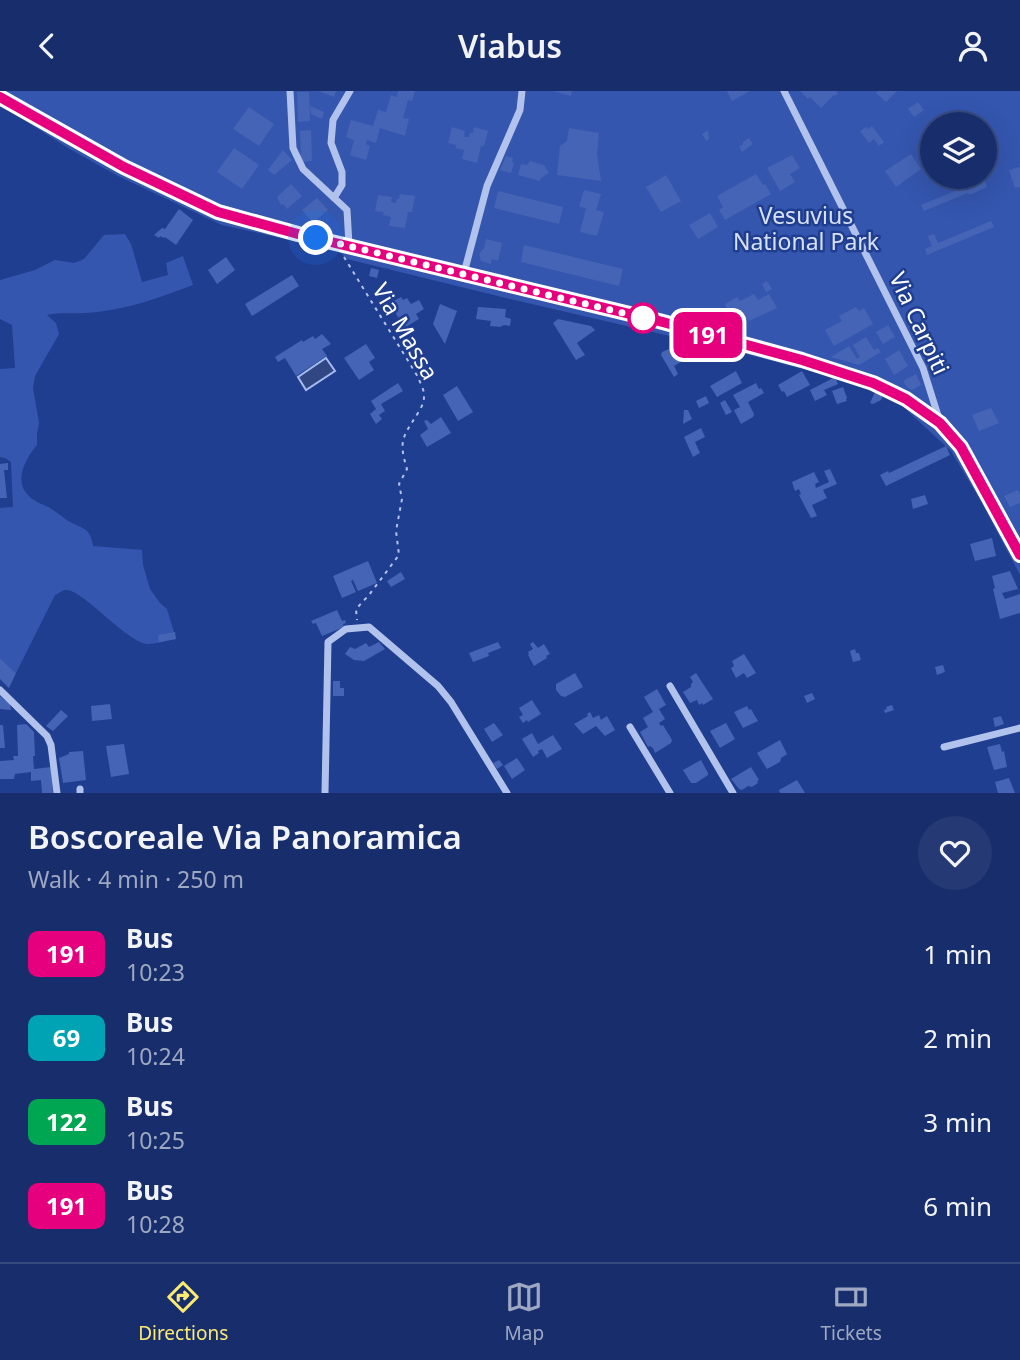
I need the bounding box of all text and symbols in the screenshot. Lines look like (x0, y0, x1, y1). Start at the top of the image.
text: Viabus (458, 24, 562, 67)
icon: back (28, 27, 66, 65)
icon: person (954, 27, 992, 65)
map controls (920, 112, 997, 189)
button: layers (920, 112, 997, 189)
park label: Vesuvius National Park (733, 199, 880, 257)
your location (298, 220, 333, 255)
street label: Via Carpiti (882, 266, 958, 380)
street label: Via Massa (365, 277, 447, 385)
unlabelled marker (628, 303, 658, 333)
line badge: 191 (668, 312, 748, 358)
text: 191 (687, 318, 729, 351)
text: Boscoreale Via Panoramica (28, 814, 462, 859)
button: heart (918, 816, 992, 890)
text: Walk · 4 min · 250 m (28, 863, 244, 895)
text: Bus (126, 920, 173, 956)
text: 1 min (923, 936, 992, 972)
text: 191 (46, 937, 87, 970)
text: 10:23 (126, 956, 185, 988)
text: Bus (126, 1004, 173, 1040)
text: 2 min (923, 1020, 992, 1056)
text: 69 (53, 1021, 80, 1054)
text: 10:24 (126, 1040, 185, 1072)
text: Bus (126, 1088, 173, 1124)
text: 3 min (923, 1104, 992, 1140)
text: 122 (46, 1105, 87, 1138)
text: 10:25 (126, 1124, 185, 1156)
text: Bus (126, 1172, 173, 1208)
text: 6 min (923, 1188, 992, 1224)
text: 191 (46, 1189, 87, 1222)
text: 10:28 (126, 1208, 185, 1240)
tab: Directions (138, 1278, 228, 1346)
tab: Map (505, 1278, 544, 1346)
tab: Tickets (820, 1278, 882, 1346)

